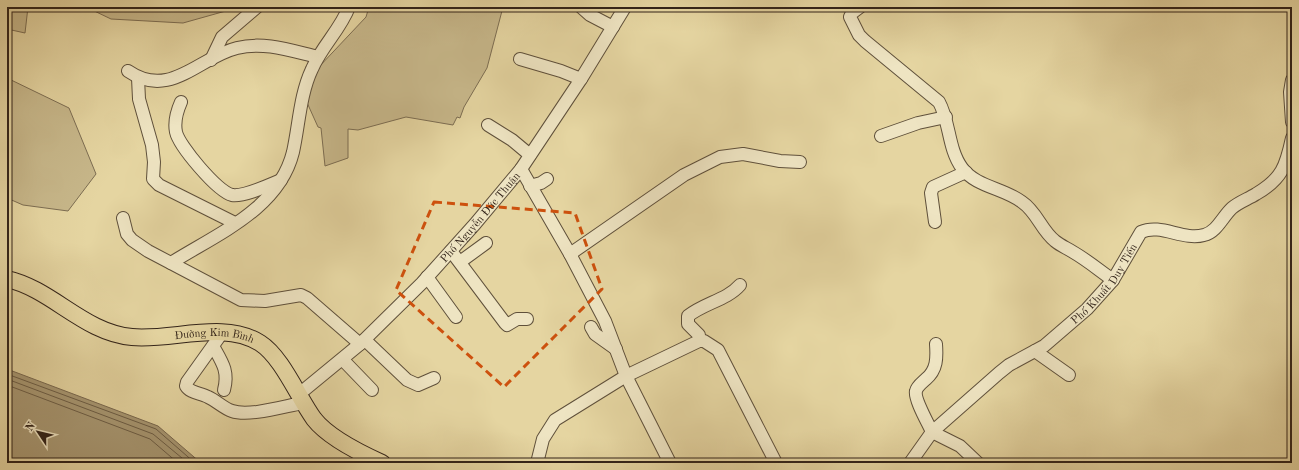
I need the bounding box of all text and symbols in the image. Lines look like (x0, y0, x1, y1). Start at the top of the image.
street label: Phố Nguyễn Đức Thuận (439, 171, 523, 265)
street label: Phố Khuất Duy Tiến (1070, 242, 1140, 327)
street label: Đường Kim Bình (174, 328, 256, 346)
north arrow (18, 412, 58, 452)
text: N (24, 420, 38, 434)

